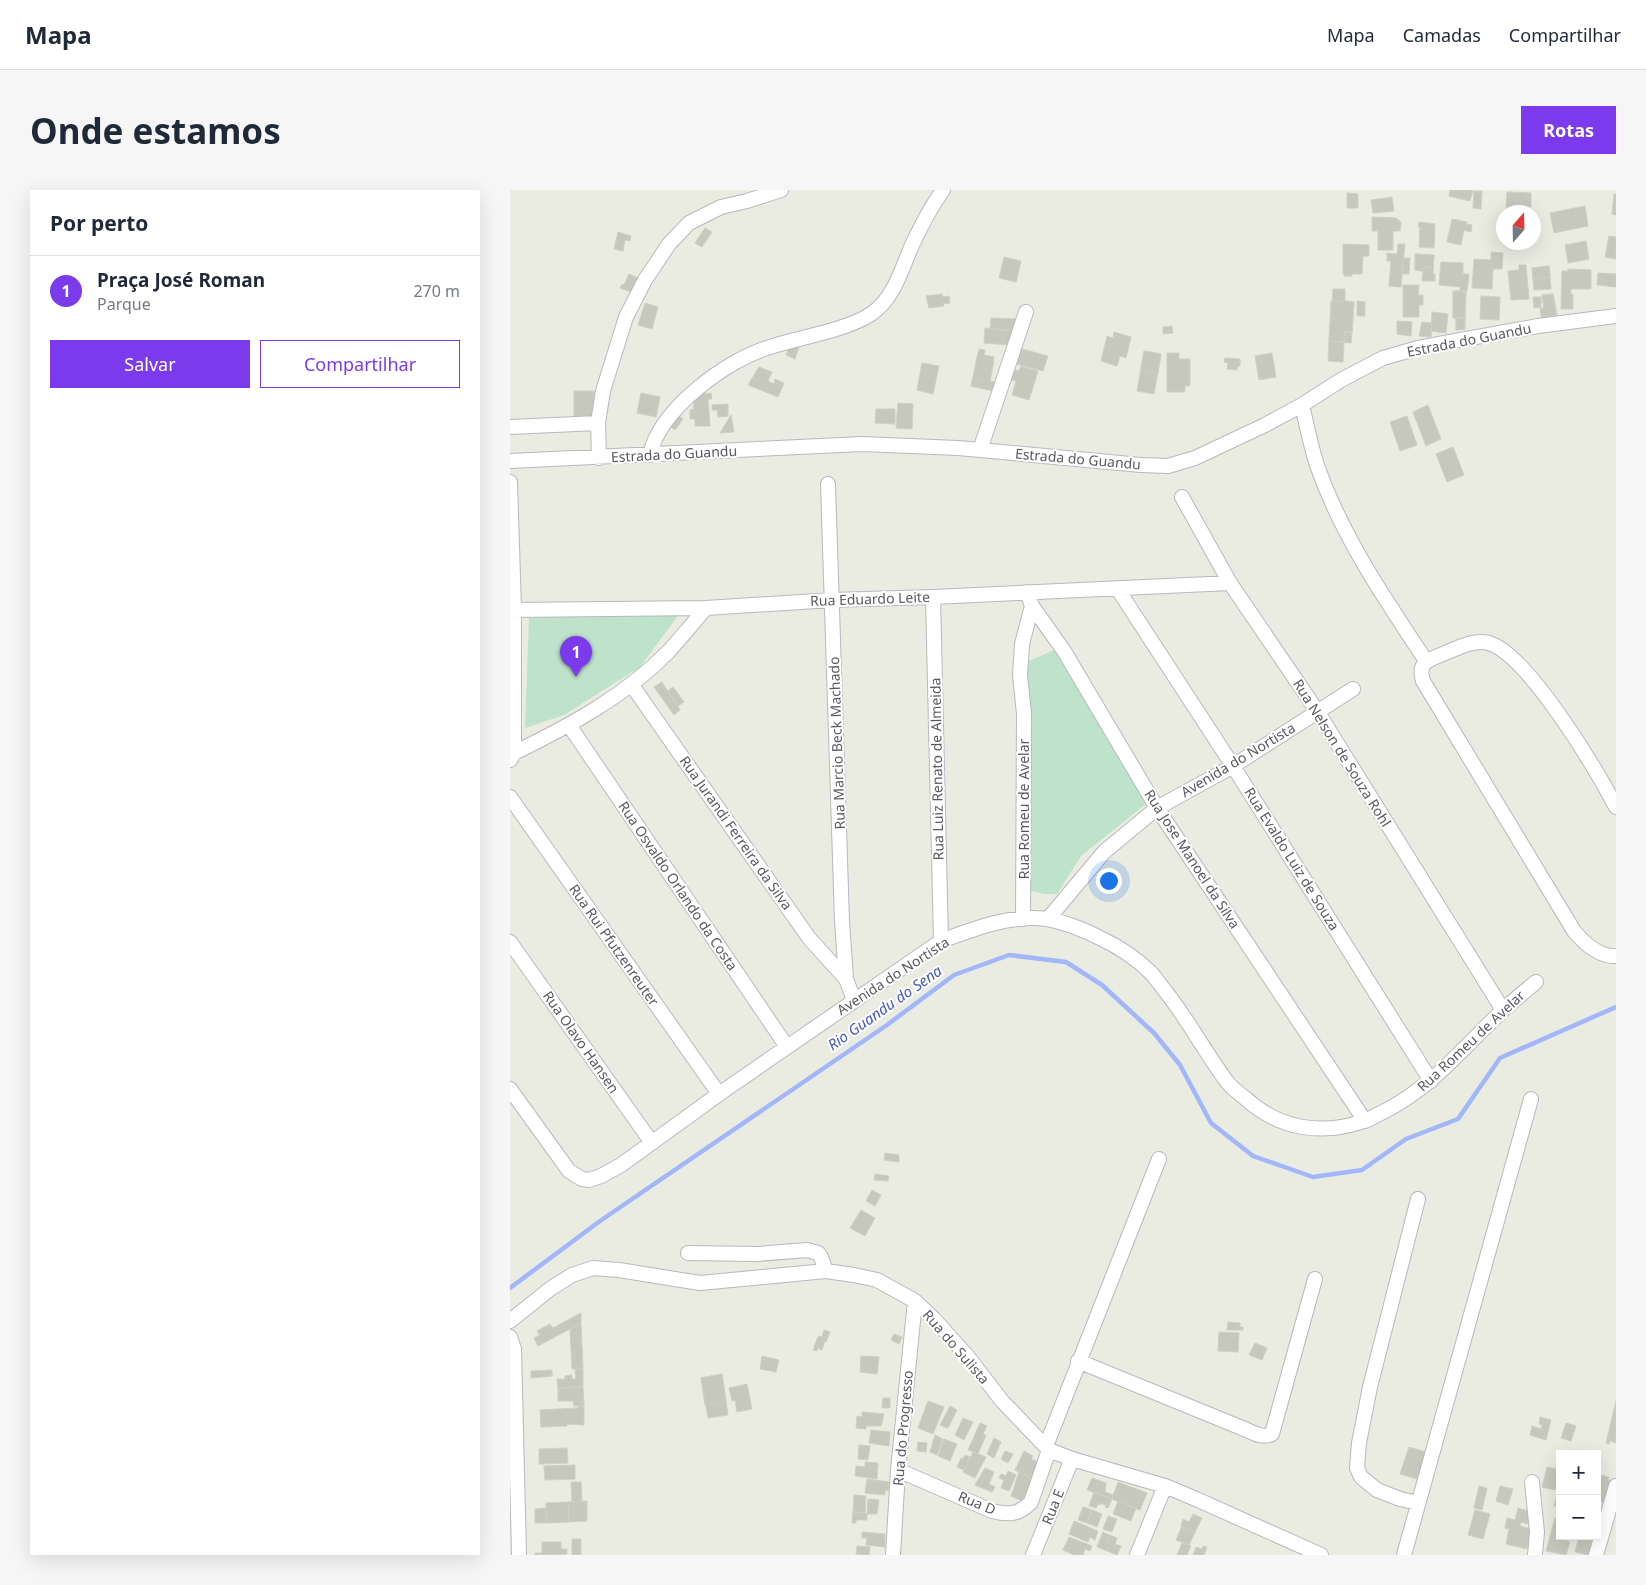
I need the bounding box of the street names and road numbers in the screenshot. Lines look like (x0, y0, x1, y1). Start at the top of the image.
street label: Estrada do Guandu (1405, 318, 1533, 361)
street label: Estrada do Guandu (610, 441, 738, 466)
street label: Estrada do Guandu (1014, 444, 1142, 473)
street label: Rua Eduardo Leite (810, 587, 930, 610)
street label: Rua Marcio Beck Machado (824, 656, 849, 830)
street label: Rua Nelson de Souza Rohl (1289, 675, 1396, 830)
street label: Rua Luiz Renato de Almeida (925, 677, 948, 861)
street label: Avenida do Nortista (1177, 718, 1298, 801)
street label: Rua Romeu de Avelar (1014, 738, 1033, 879)
street label: Rua Jurandi Ferreira da Silva (676, 752, 797, 914)
street label: Rua Evaldo Luiz de Souza (1241, 784, 1344, 934)
street label: Rua Jose Manoel da Silva (1140, 786, 1245, 932)
street label: Rua Osvaldo Orlando da Costa (615, 797, 742, 974)
street label: Rua Rui Pfutzenreuter (565, 880, 664, 1009)
street label: Avenida do Nortista (833, 932, 953, 1019)
street label: Rua Romeu de Avelar (1413, 986, 1529, 1096)
street label: Rua Olavo Hansen (539, 987, 624, 1097)
street label: Rua do Sulista (919, 1305, 994, 1388)
street label: Rua do Progresso (888, 1369, 917, 1487)
street label: Rua D (956, 1486, 999, 1519)
street label: Rua E (1037, 1486, 1068, 1527)

